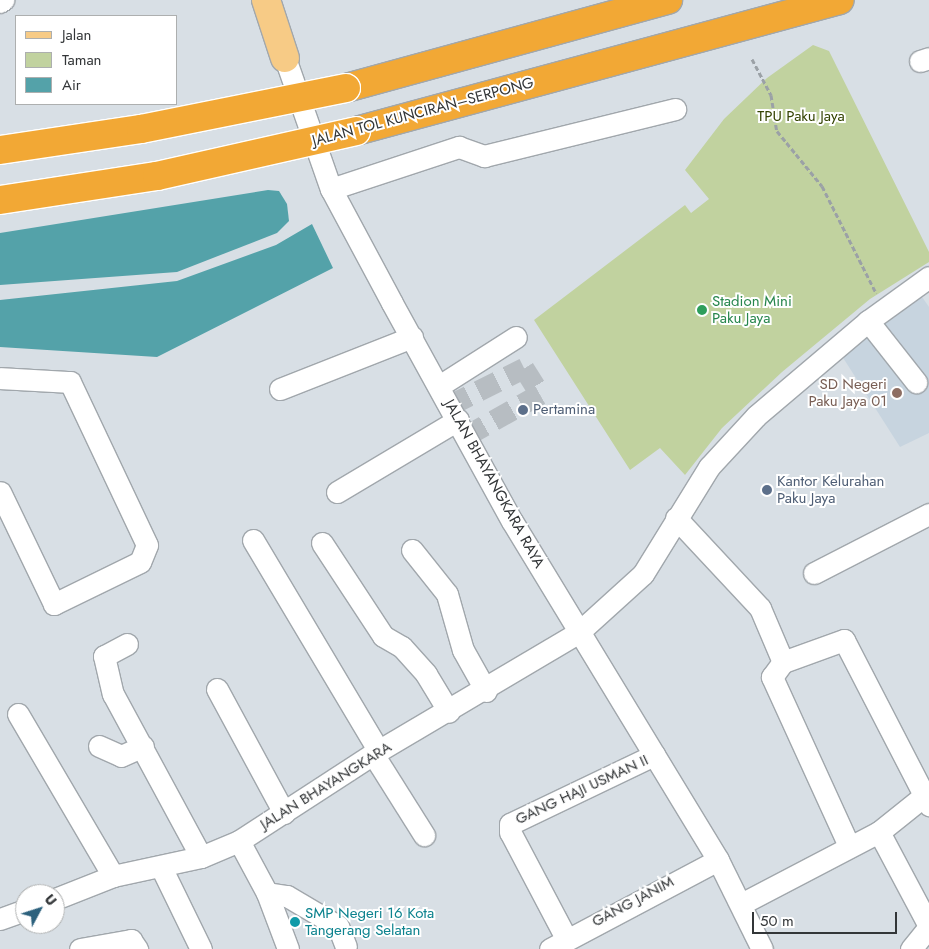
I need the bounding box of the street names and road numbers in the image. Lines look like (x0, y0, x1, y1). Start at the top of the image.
street label: JALAN TOL KUNCIRAN–SERPONG (310, 74, 536, 150)
street label: JALAN BHAYANGKARA RAYA (440, 397, 548, 571)
street label: JALAN BHAYANGKARA (257, 738, 395, 834)
street label: GANG HAJI USMAN II (513, 751, 651, 829)
street label: GANG JANIM (589, 873, 677, 931)

